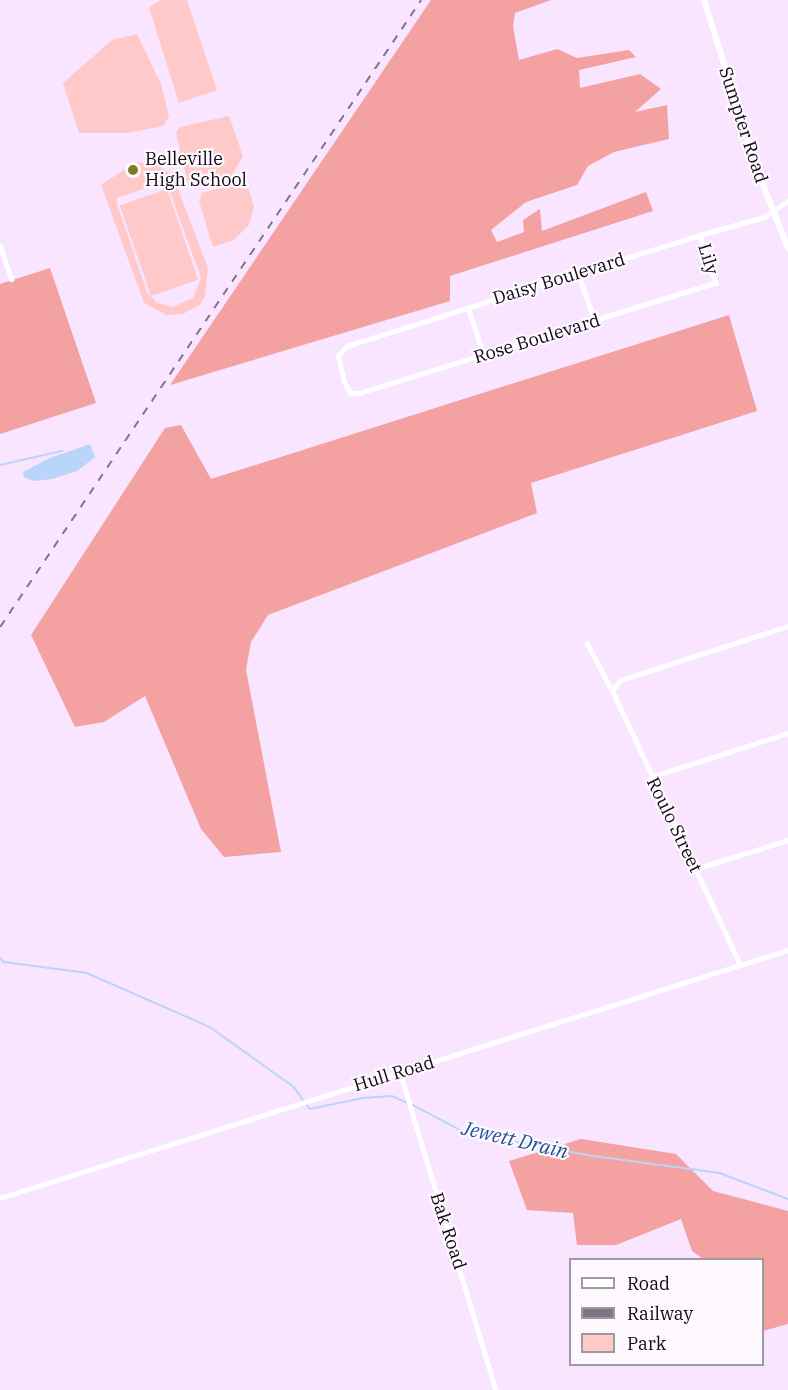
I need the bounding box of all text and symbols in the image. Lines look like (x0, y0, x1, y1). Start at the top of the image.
street label: Sumpter Road (714, 64, 772, 186)
place label: Belleville High School (145, 149, 247, 192)
marker: Belleville High School (126, 163, 140, 177)
street label: Lily (693, 241, 723, 277)
street label: Daisy Boulevard (490, 249, 628, 309)
street label: Rose Boulevard (471, 310, 603, 368)
street label: Roulo Street (642, 774, 706, 876)
street label: Hull Road (351, 1052, 437, 1096)
water label: Jewett Drain (460, 1115, 570, 1163)
street label: Bak Road (425, 1190, 471, 1272)
legend (569, 1258, 764, 1366)
text: Road (627, 1272, 670, 1295)
text: Railway (627, 1302, 693, 1325)
text: Park (627, 1332, 666, 1355)

